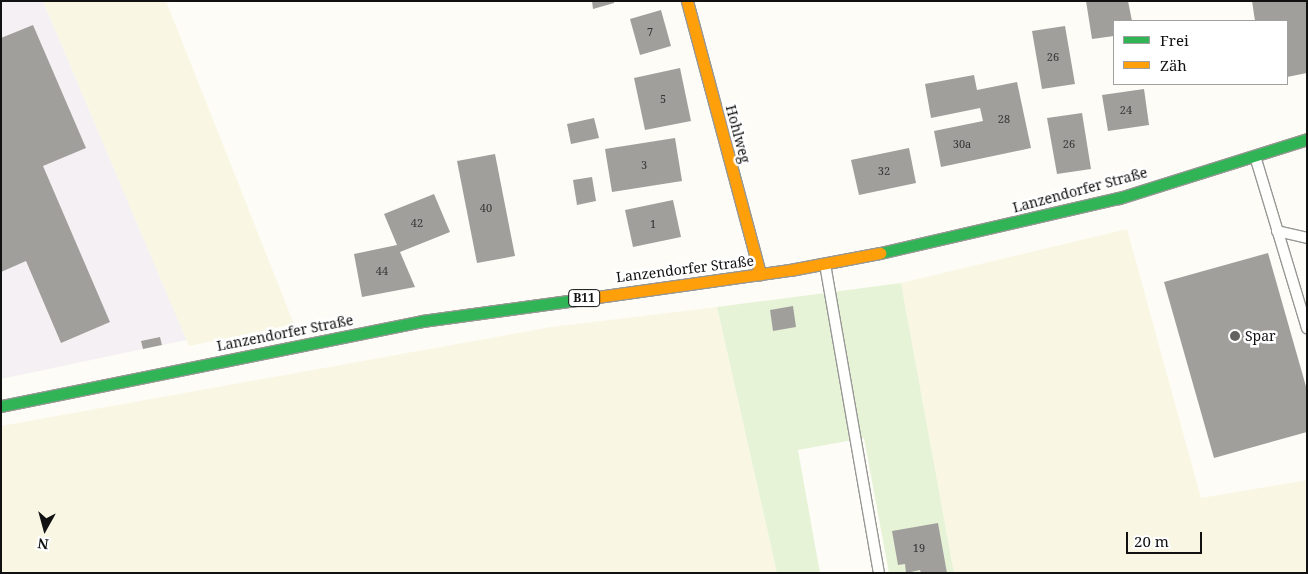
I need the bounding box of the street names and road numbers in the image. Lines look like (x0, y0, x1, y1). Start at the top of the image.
street label: Hohlweg (722, 103, 754, 165)
street label: Lanzendorfer Straße (1011, 164, 1149, 216)
street label: Lanzendorfer Straße (615, 252, 755, 286)
road number: B11 (568, 288, 600, 308)
street label: Lanzendorfer Straße (215, 312, 355, 354)

